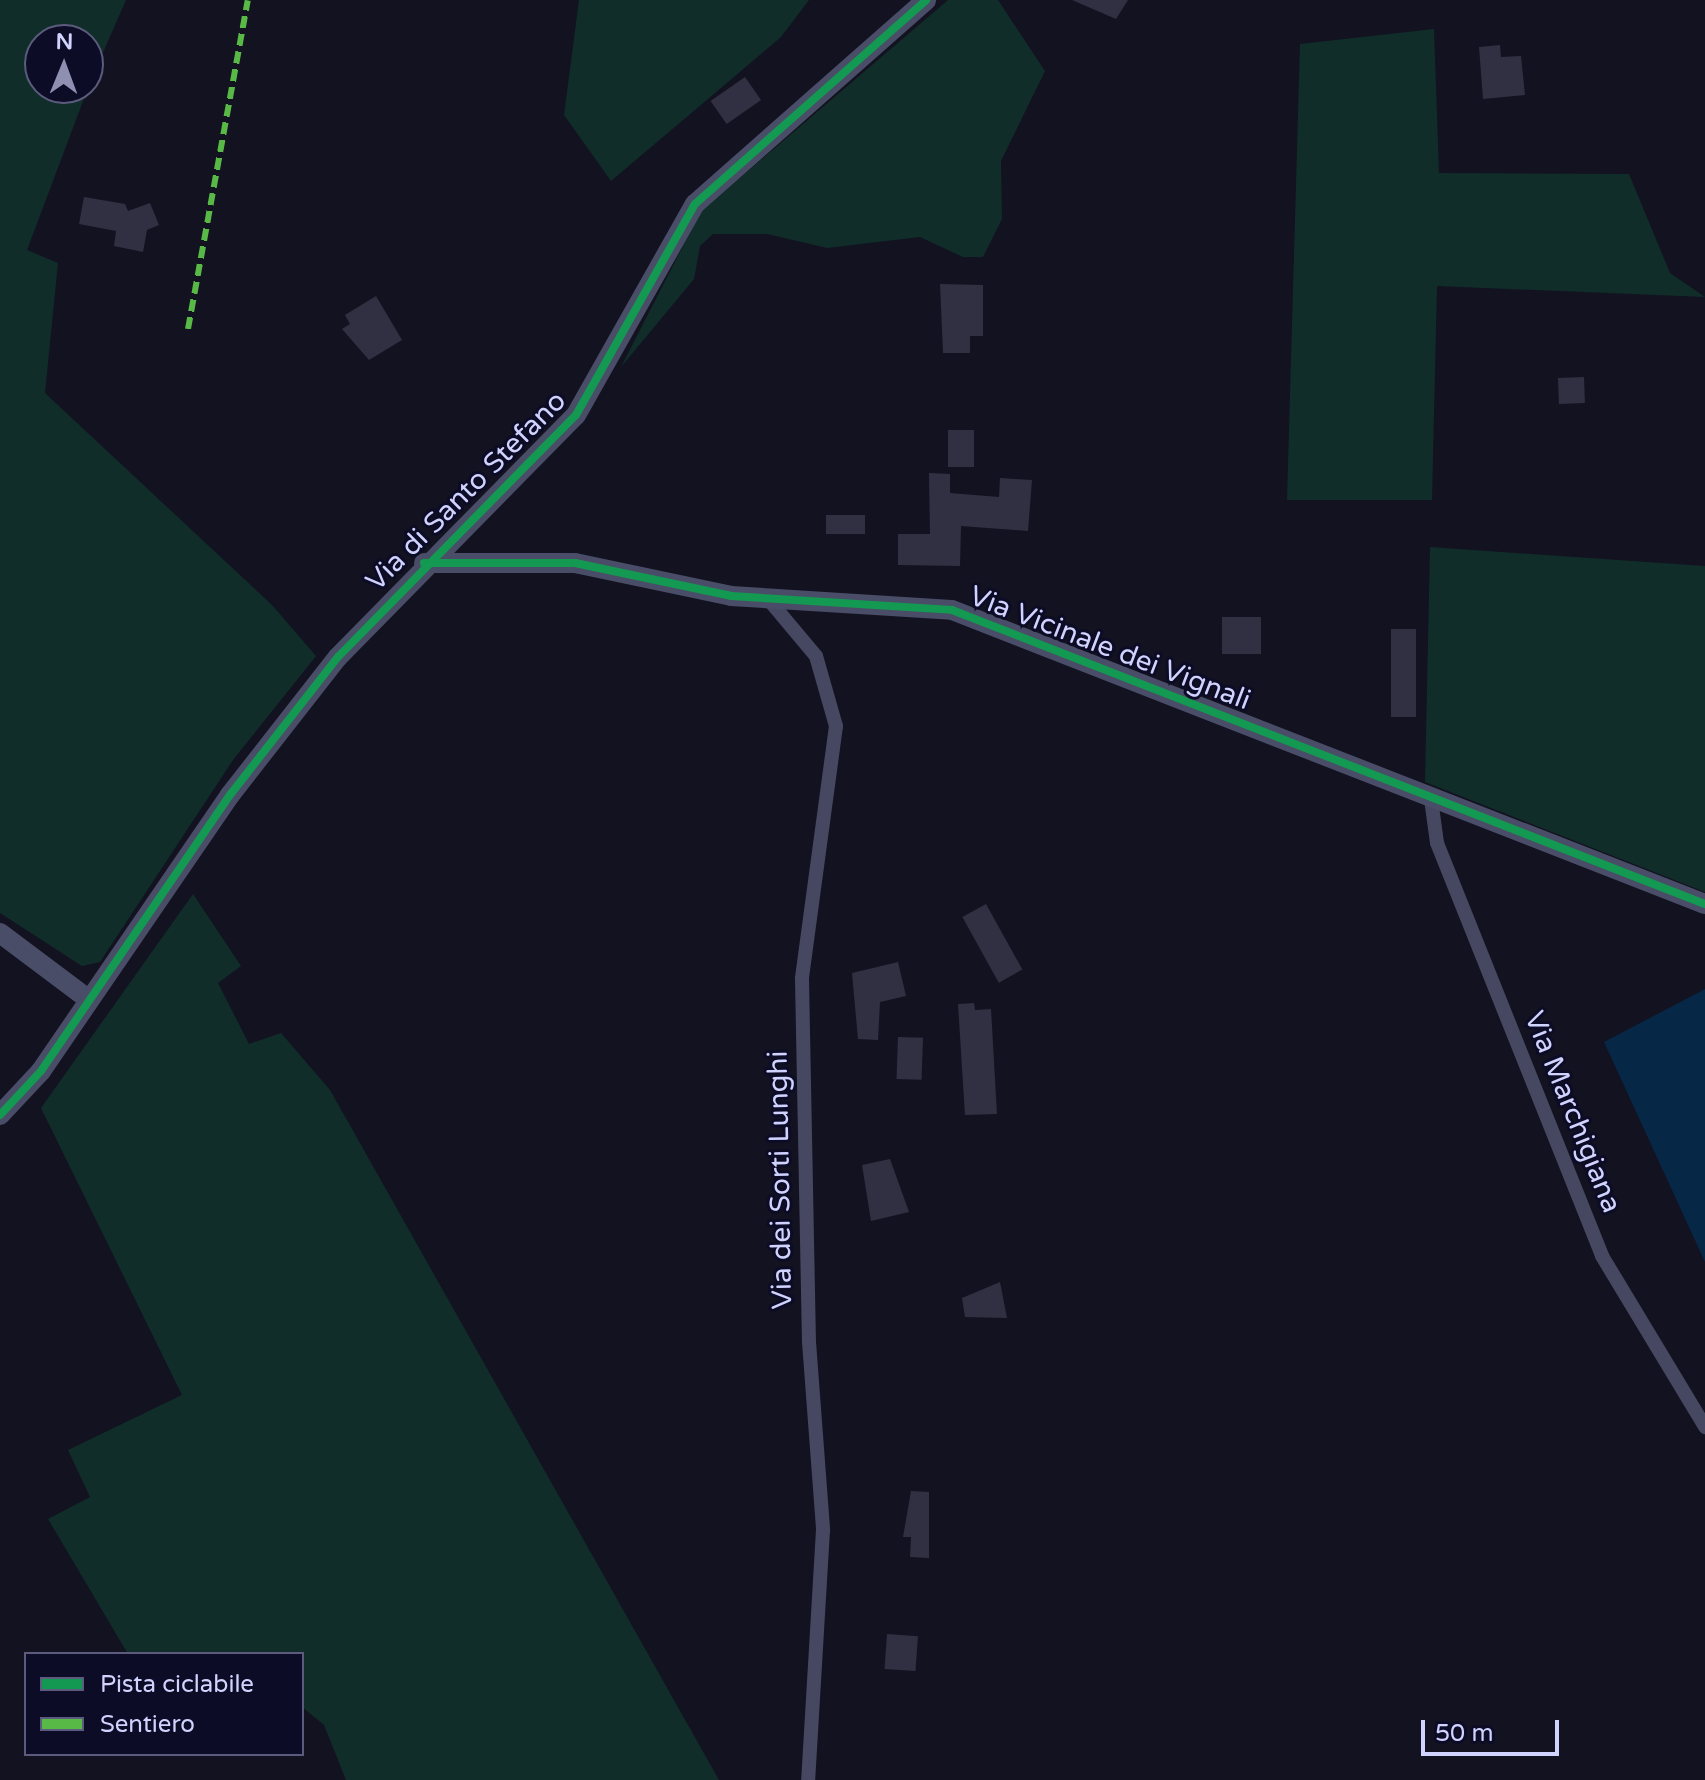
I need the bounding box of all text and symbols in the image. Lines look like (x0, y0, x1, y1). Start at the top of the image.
north arrow (24, 24, 104, 104)
text: N (55, 29, 73, 55)
street label: Via di Santo Stefano (359, 384, 573, 598)
street label: Via Vicinale dei Vignali (965, 579, 1255, 717)
street label: Via Marchigiana (1517, 1006, 1629, 1218)
street label: Via dei Sorti Lunghi (761, 1050, 799, 1310)
legend (24, 1652, 304, 1756)
text: Pista ciclabile (100, 1670, 254, 1699)
scale bar (1425, 1704, 1563, 1754)
text: Sentiero (100, 1710, 195, 1739)
text: 50 m (1435, 1719, 1493, 1748)

